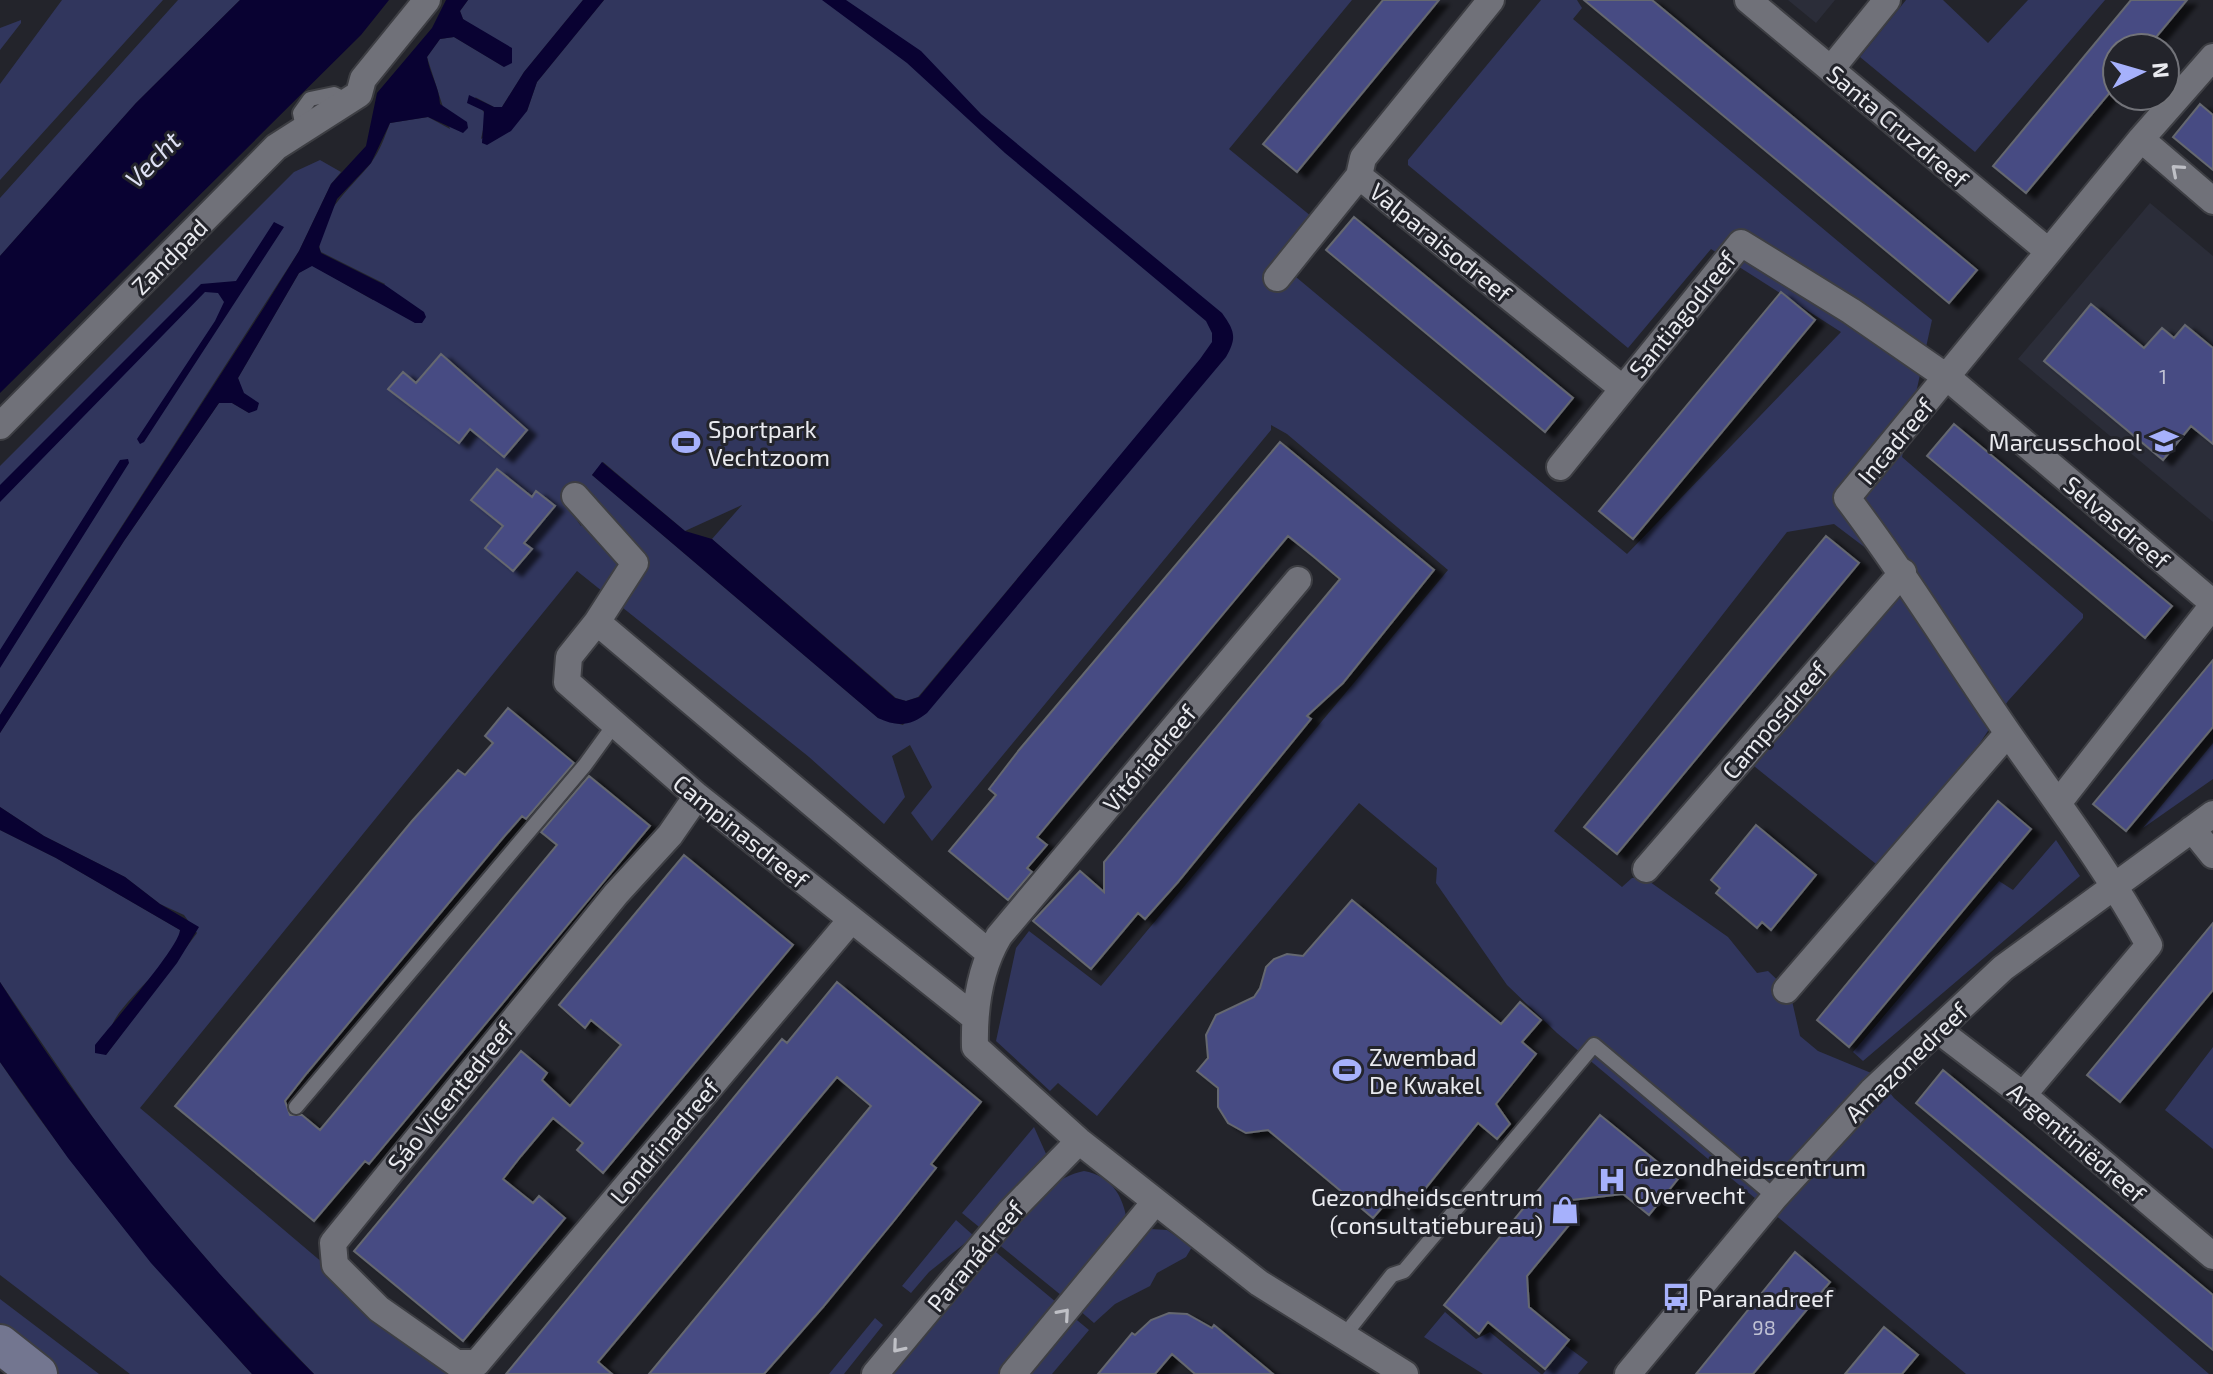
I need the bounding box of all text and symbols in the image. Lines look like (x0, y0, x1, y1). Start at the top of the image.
north arrow (2101, 32, 2181, 112)
street label: Santa Cruzdreef (1821, 59, 1975, 194)
text: N (2148, 61, 2176, 79)
water label: Vecht (118, 124, 186, 194)
one-way arrow (2172, 165, 2187, 180)
street label: Valparaisodreef (1364, 176, 1518, 309)
street label: Zandpad (125, 212, 213, 300)
street label: Santiagodreef (1622, 244, 1742, 383)
house number: 1 (2159, 364, 2167, 388)
street label: Incadreef (1851, 392, 1940, 490)
place label: Sportpark Vechtzoom (708, 414, 830, 471)
school or university icon: Marcusschool (2149, 426, 2179, 456)
sports icon: Sportpark Vechtzoom (671, 427, 701, 457)
place label: Marcusschool (1989, 427, 2142, 456)
street label: Selvasdreef (2058, 469, 2176, 575)
street label: Camposdreef (1715, 655, 1833, 784)
street label: Vitóriadreef (1096, 698, 1202, 817)
street label: Campinasdreef (668, 768, 815, 895)
street label: Amazonedreef (1838, 995, 1974, 1128)
street label: Sáo Vicentedreef (381, 1015, 520, 1177)
place label: Zwembad De Kwakel (1369, 1042, 1482, 1099)
sports icon: Zwembad De Kwakel (1332, 1055, 1362, 1085)
street label: Londrinadreef (603, 1072, 725, 1209)
street label: Argentiniëdreef (2002, 1076, 2152, 1208)
place label: Gezondheidscentrum Overvecht (1634, 1152, 1866, 1209)
hospital icon: Gezondheidscentrum Overvecht (1597, 1165, 1627, 1195)
place label: Gezondheidscentrum (consultatiebureau) (1311, 1182, 1543, 1239)
street label: Paranádreef (920, 1194, 1030, 1317)
shop icon: Gezondheidscentrum (consultatiebureau) (1550, 1195, 1580, 1225)
bus stop icon: Paranadreef (1661, 1282, 1691, 1312)
place label: Paranadreef (1698, 1283, 1834, 1312)
one-way arrow (1054, 1309, 1068, 1324)
house number: 98 (1752, 1315, 1776, 1339)
one-way arrow (893, 1337, 908, 1352)

